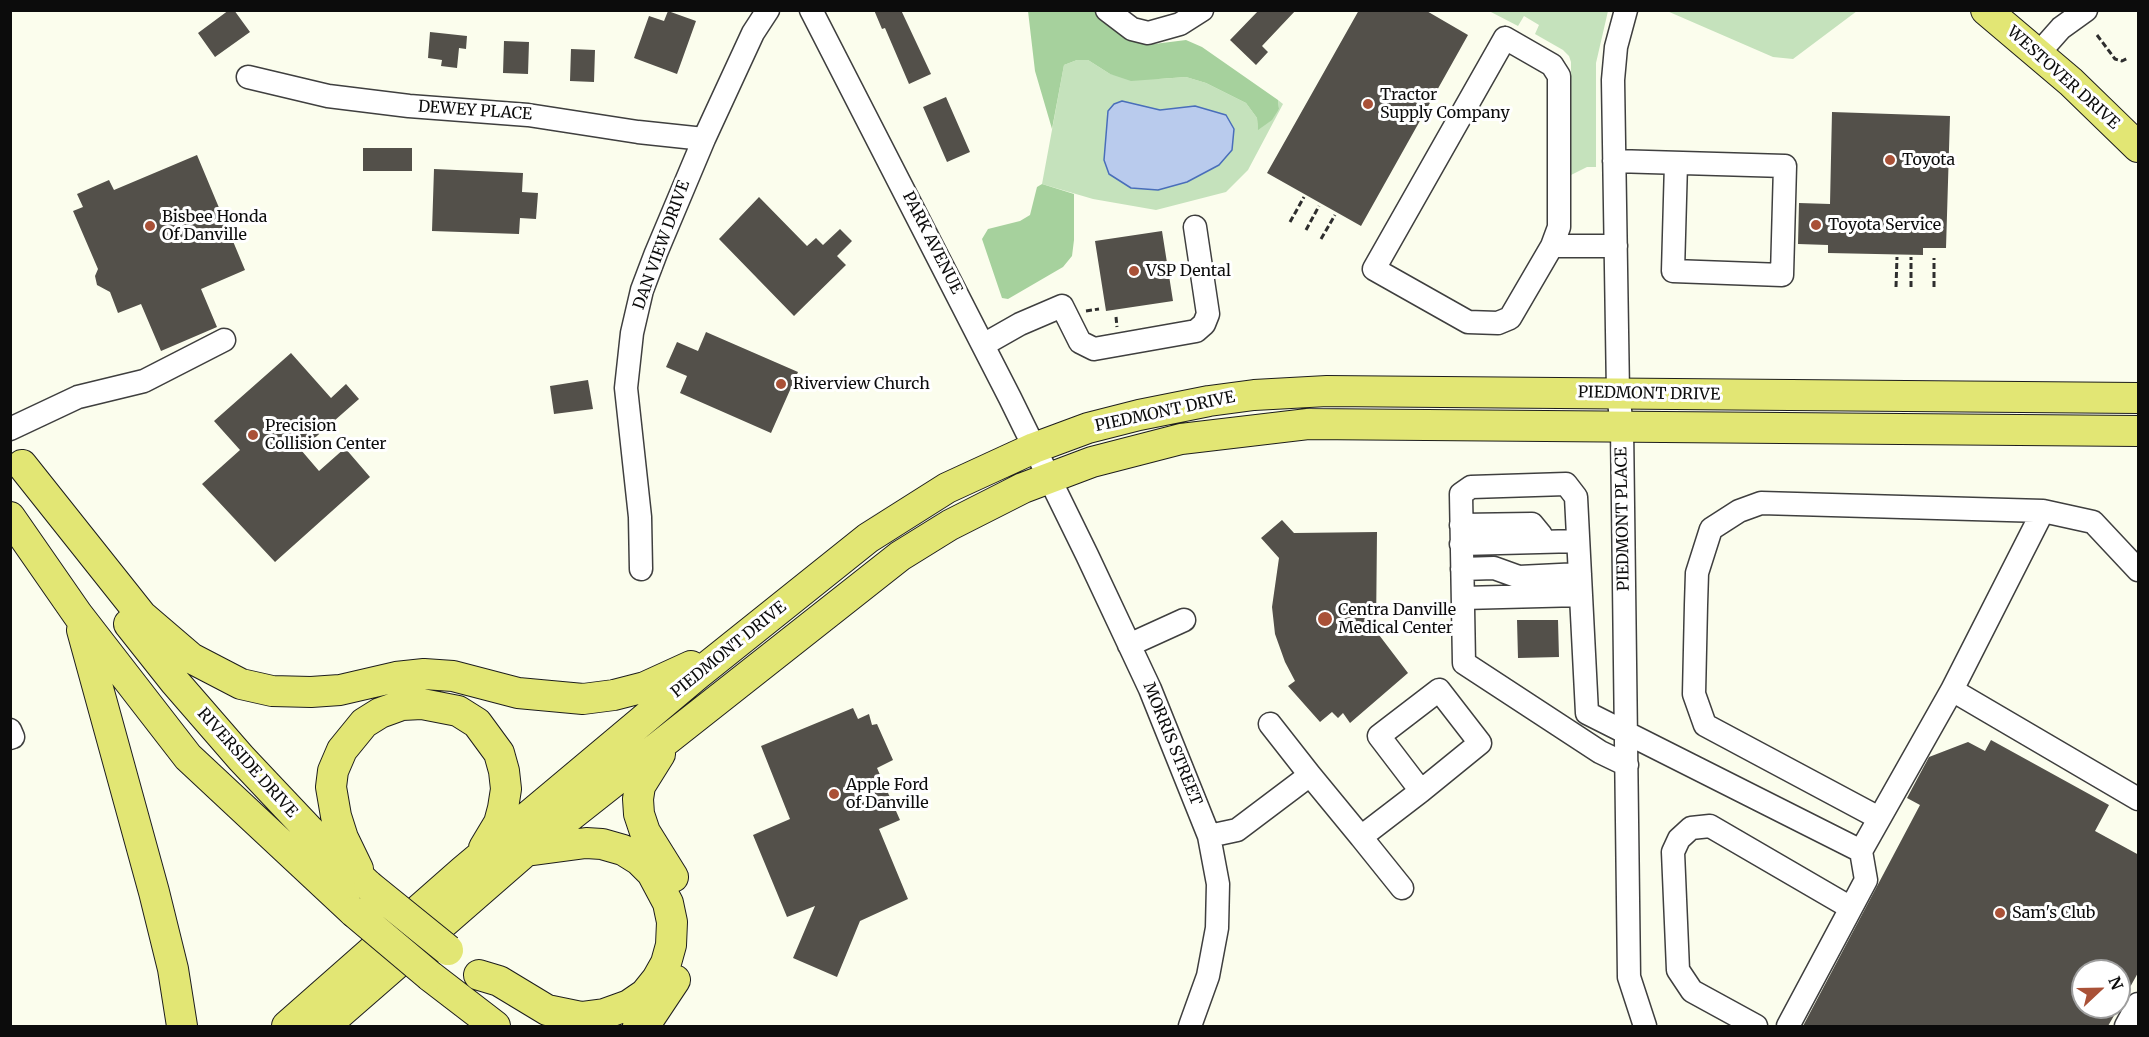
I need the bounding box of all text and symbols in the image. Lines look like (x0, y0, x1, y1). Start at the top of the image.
street label: WESTOVER DRIVE (2003, 23, 2123, 133)
place label: Tractor Supply Company (1380, 85, 1510, 123)
street label: DEWEY PLACE (417, 97, 533, 125)
marker: Tractor Supply Company (1361, 97, 1375, 111)
place label: Toyota (1902, 150, 1955, 170)
marker: Toyota (1883, 153, 1897, 167)
street label: DAN VIEW DRIVE (630, 178, 694, 312)
street label: PARK AVENUE (898, 189, 966, 297)
place label: Bisbee Honda Of Danville (162, 207, 267, 245)
place label: Toyota Service (1828, 215, 1941, 235)
marker: Toyota Service (1809, 218, 1823, 232)
marker: Bisbee Honda Of Danville (143, 219, 157, 233)
place label: VSP Dental (1146, 261, 1231, 281)
marker: VSP Dental (1127, 264, 1141, 278)
place label: Riverview Church (793, 374, 930, 394)
marker: Riverview Church (774, 377, 788, 391)
street label: PIEDMONT DRIVE (1578, 383, 1720, 405)
street label: PIEDMONT DRIVE (1093, 388, 1237, 436)
place label: Precision Collision Center (265, 416, 386, 454)
marker: Precision Collision Center (246, 428, 260, 442)
street label: PIEDMONT PLACE (1612, 447, 1634, 591)
street label: PIEDMONT DRIVE (668, 598, 790, 702)
place label: Centra Danville Medical Center (1338, 600, 1456, 638)
marker: Centra Danville Medical Center (1316, 610, 1334, 628)
street label: MORRIS STREET (1139, 680, 1205, 808)
street label: RIVERSIDE DRIVE (193, 704, 301, 822)
place label: Apple Ford of Danville (846, 775, 929, 813)
marker: Apple Ford of Danville (827, 787, 841, 801)
place label: Sam's Club (2012, 903, 2095, 923)
marker: Sam's Club (1993, 906, 2007, 920)
north arrow (2071, 959, 2131, 1019)
text: N (2104, 973, 2127, 993)

